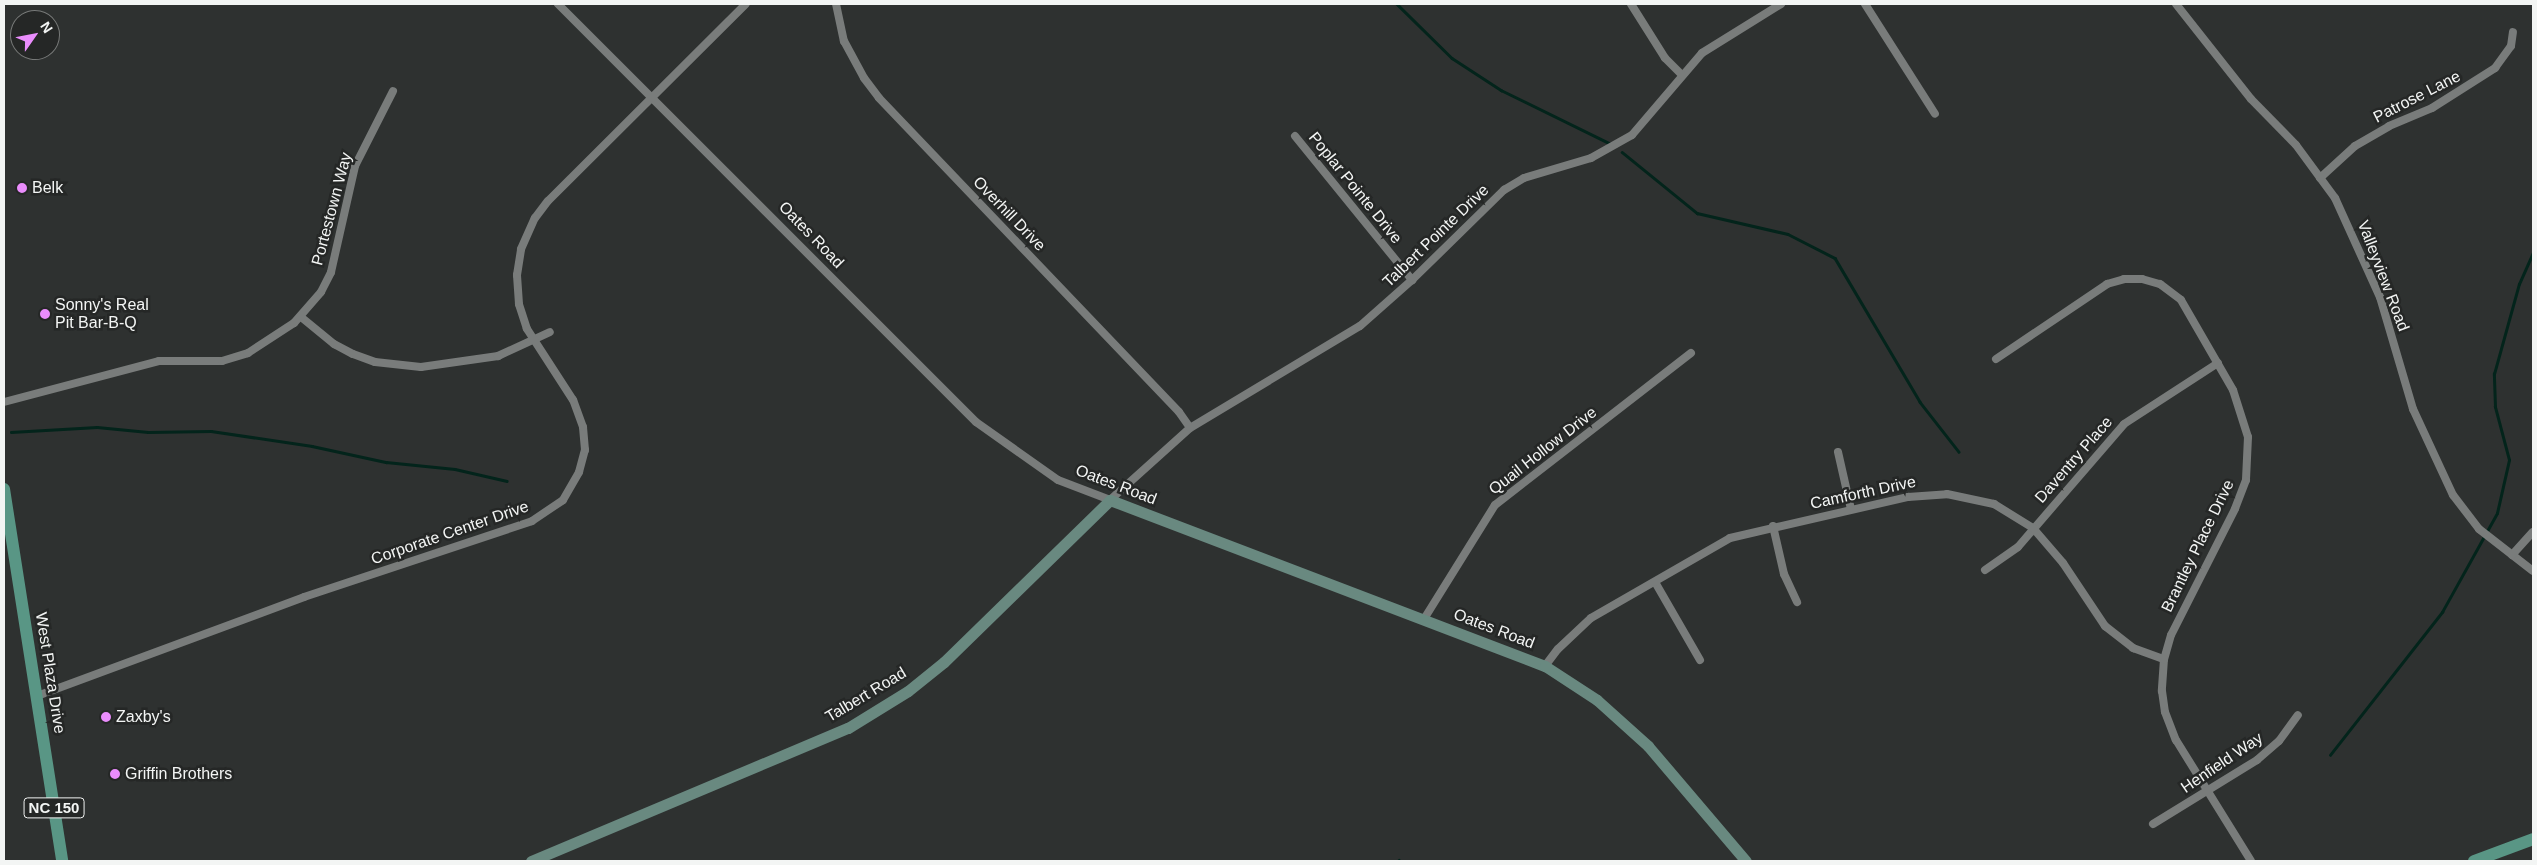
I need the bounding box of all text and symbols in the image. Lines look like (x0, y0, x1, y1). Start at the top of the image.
north arrow (10, 10, 60, 60)
text: N (37, 19, 56, 36)
street label: Patrose Lane (2370, 67, 2464, 127)
street label: Poplar Pointe Drive (1304, 128, 1406, 248)
street label: Portestown Way (308, 151, 356, 267)
street label: Overhill Drive (969, 173, 1049, 255)
place label: Belk (32, 178, 63, 198)
street label: Talbert Pointe Drive (1379, 181, 1493, 291)
marker: Belk (16, 182, 28, 194)
street label: Oates Road (774, 198, 848, 272)
street label: Valleyview Road (2353, 218, 2413, 334)
place label: Sonny's Real Pit Bar-B-Q (55, 295, 149, 333)
marker: Sonny's Real Pit Bar-B-Q (39, 308, 51, 320)
street label: Quail Hollow Drive (1485, 403, 1601, 499)
street label: Daventry Place (2031, 413, 2117, 507)
street label: Oates Road (1073, 461, 1159, 509)
street label: Camforth Drive (1808, 472, 1918, 514)
street label: Brantley Place Drive (2158, 477, 2238, 615)
street label: Corporate Center Drive (369, 497, 531, 569)
street label: Oates Road (1451, 605, 1537, 653)
street label: West Plaza Drive (31, 611, 69, 735)
street label: Talbert Road (822, 663, 910, 727)
place label: Zaxby's (116, 707, 171, 727)
marker: Zaxby's (100, 711, 112, 723)
street label: Henfield Way (2177, 729, 2267, 797)
place label: Griffin Brothers (125, 764, 232, 784)
marker: Griffin Brothers (109, 768, 121, 780)
road number: NC 150 (23, 796, 85, 820)

